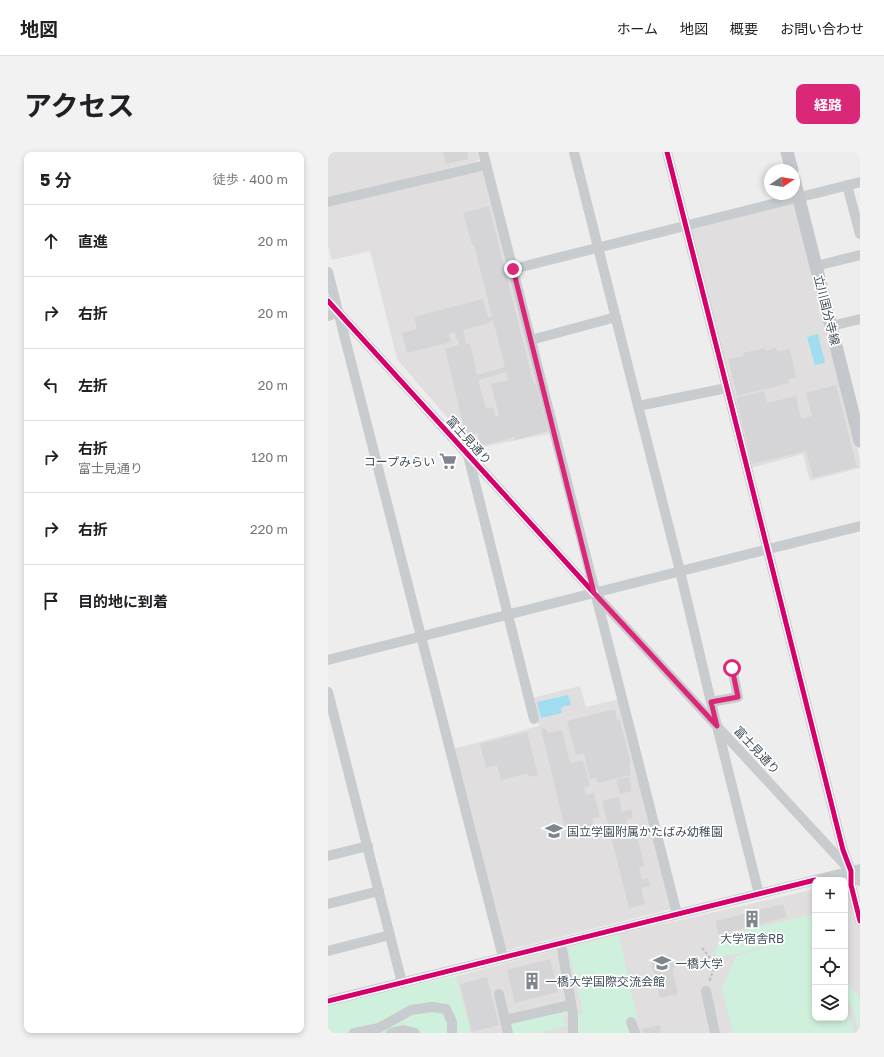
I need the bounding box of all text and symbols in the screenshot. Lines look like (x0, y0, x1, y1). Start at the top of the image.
text: 地図 (20, 17, 58, 40)
text: ホーム (616, 20, 658, 37)
text: 地図 (680, 20, 708, 37)
text: 概要 (730, 20, 758, 37)
text: お問い合わせ (780, 20, 864, 37)
button: 経路 (796, 84, 860, 124)
text: アクセス (24, 89, 135, 122)
north arrow (764, 164, 800, 200)
text: 5 分 (40, 169, 72, 190)
text: 徒歩 · 400 m (213, 171, 288, 187)
icon: ahead (40, 230, 62, 252)
text: 直進 (78, 232, 108, 250)
text: 20 m (258, 233, 288, 249)
route end (504, 260, 522, 278)
street label: 立川国分寺線 (811, 273, 843, 347)
icon: right (40, 302, 62, 324)
text: 右折 (78, 304, 108, 322)
text: 20 m (258, 305, 288, 321)
icon: left (40, 374, 62, 396)
text: 左折 (78, 376, 108, 394)
text: 20 m (258, 377, 288, 393)
street label: 富士見通り (443, 413, 495, 467)
text: 右折 (78, 439, 108, 457)
icon: right (40, 446, 62, 468)
text: 120 m (251, 449, 288, 465)
supermarket icon: コープみらい (438, 451, 458, 471)
place label: コープみらい (364, 454, 435, 469)
text: 富士見通り (78, 460, 143, 476)
icon: right (40, 518, 62, 540)
text: 右折 (78, 520, 108, 538)
text: 220 m (250, 521, 288, 537)
icon: arrive (40, 590, 62, 612)
text: 目的地に到着 (78, 592, 168, 610)
route start (723, 659, 741, 677)
street label: 富士見通り (731, 723, 783, 777)
school or university icon: 国立学園附属かたばみ幼稚園 (544, 821, 564, 841)
place label: 国立学園附属かたばみ幼稚園 (567, 824, 723, 839)
map controls (812, 877, 848, 1021)
button: + (812, 877, 848, 913)
building icon: 大学宿舎RB (742, 909, 762, 929)
button: − (812, 913, 848, 949)
place label: 大学宿舎RB (720, 931, 784, 946)
button: locate (812, 949, 848, 985)
school or university icon: 一橋大学 (652, 953, 672, 973)
place label: 一橋大学 (675, 956, 723, 971)
building icon: 一橋大学国際交流会館 (522, 971, 542, 991)
place label: 一橋大学国際交流会館 (545, 974, 665, 989)
button: layers (812, 985, 848, 1021)

